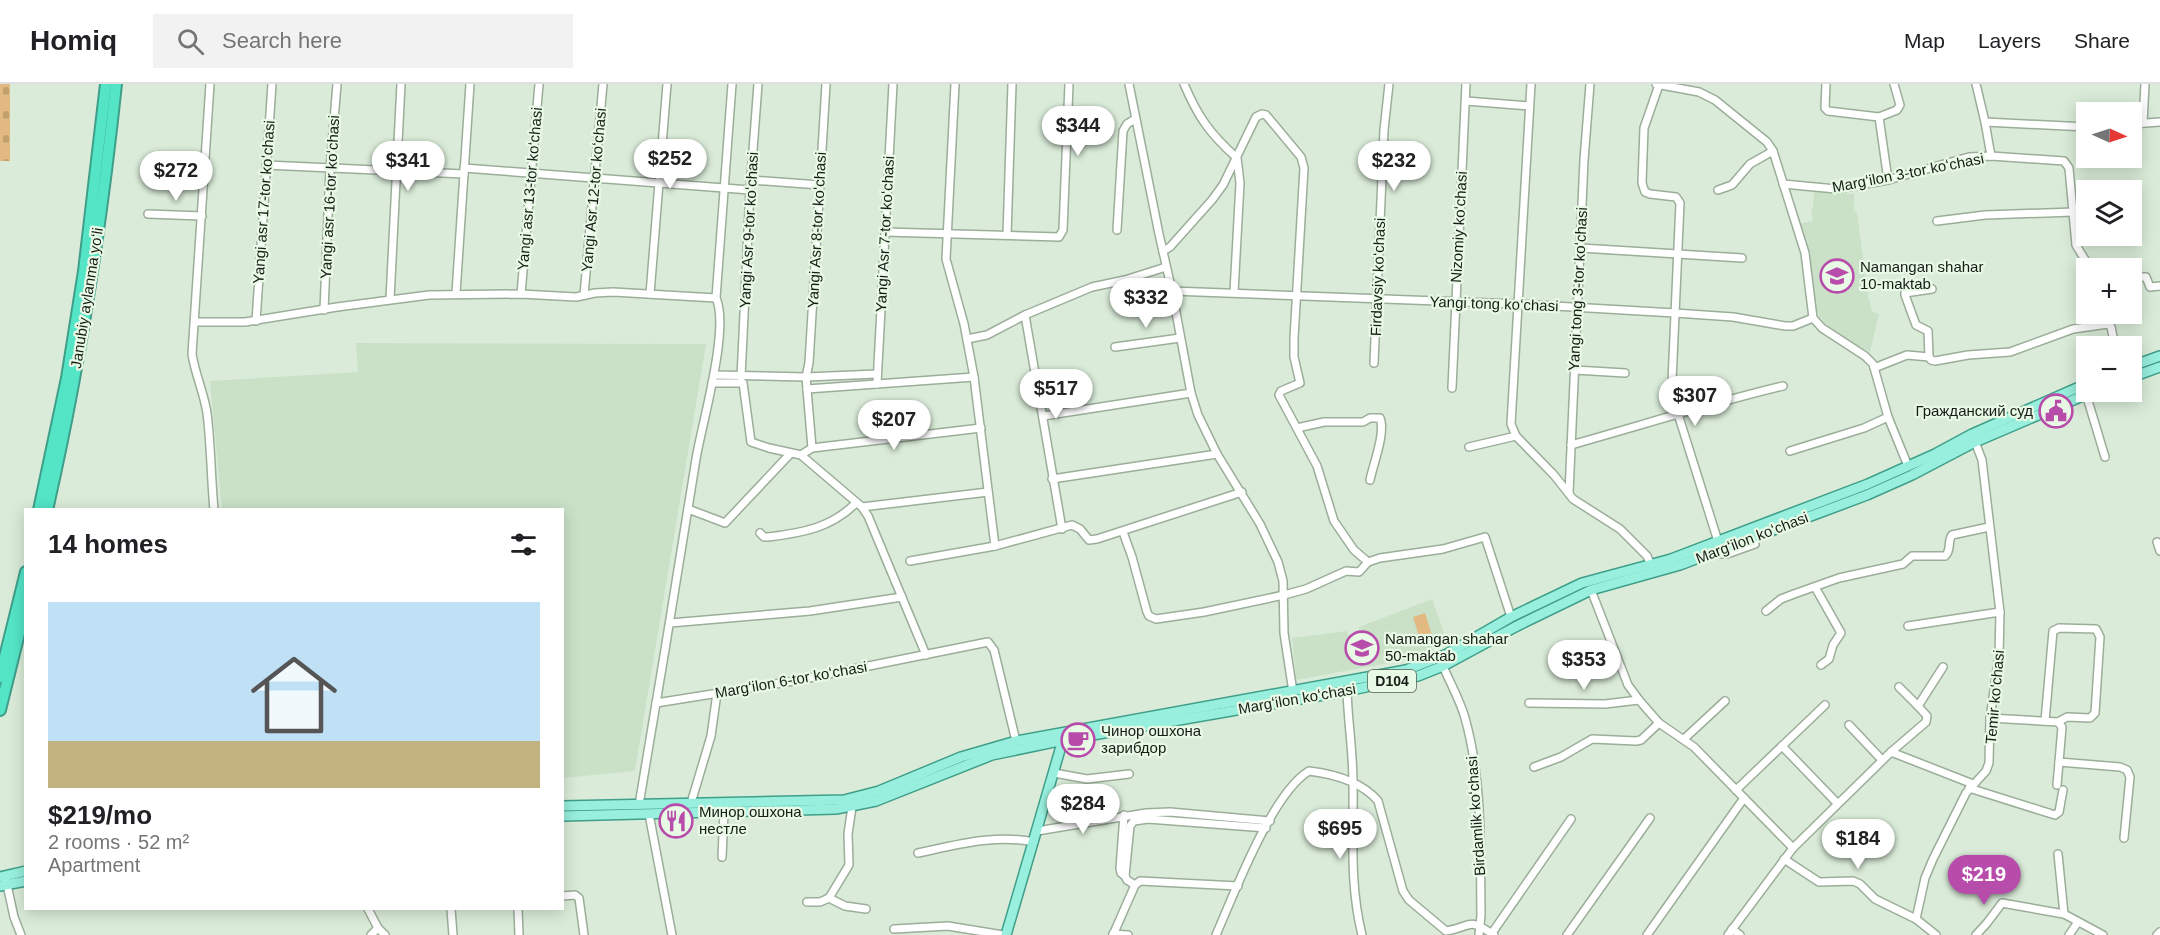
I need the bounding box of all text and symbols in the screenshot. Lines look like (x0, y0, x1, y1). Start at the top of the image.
search box (153, 14, 573, 68)
text: Homiq (30, 25, 117, 56)
icon: search (174, 25, 207, 58)
text: Search here (222, 28, 342, 53)
text: Map (1904, 29, 1945, 52)
text: Layers (1978, 29, 2041, 52)
text: Share (2074, 29, 2130, 52)
north arrow (2076, 102, 2142, 168)
map controls (2076, 102, 2142, 402)
pin: $344 (1042, 106, 1114, 157)
street label: Yangi asr 13-tor koʻchasi (514, 107, 545, 271)
street label: Yangi Asr 12-tor koʻchasi (578, 107, 609, 273)
text: $344 (1056, 114, 1100, 136)
street label: Yangi asr 16-tor koʻchasi (317, 115, 342, 279)
street label: Yangi asr 17-tor koʻchasi (249, 120, 278, 284)
pin: $252 (634, 139, 706, 190)
pin: $341 (372, 141, 444, 192)
pin: $232 (1358, 141, 1430, 192)
text: $252 (648, 147, 692, 169)
text: $341 (386, 149, 430, 171)
text: $232 (1372, 149, 1416, 171)
street label: Margʻilon 3-tor koʻchasi (1831, 149, 1985, 196)
pin: $272 (140, 151, 212, 202)
street label: Yangi Asr 9-tor koʻchasi (736, 151, 761, 309)
street label: Yangi Asr 8-tor koʻchasi (804, 151, 829, 309)
street label: Yangi Asr 7-tor koʻchasi (872, 155, 897, 313)
text: $272 (154, 159, 198, 181)
street label: Nizomiy koʻchasi (1447, 171, 1470, 283)
button: layers (2076, 180, 2142, 246)
street label: Yangi tong 3-tor koʻchasi (1565, 207, 1590, 371)
street label: Firdavsiy koʻchasi (1367, 218, 1388, 336)
street label: Janubiy aylanma yoʻli (67, 226, 106, 370)
school or university icon: Namangan shahar 10-maktab (1819, 258, 1855, 294)
place label: Namangan shahar 10-maktab (1860, 258, 1983, 292)
button: + (2076, 258, 2142, 324)
pin: $332 (1110, 278, 1182, 329)
text: $332 (1124, 286, 1168, 308)
street label: Yangi tong koʻchasi (1429, 293, 1559, 314)
button: − (2076, 336, 2142, 402)
pin: $517 (1020, 369, 1092, 420)
pin: $307 (1659, 376, 1731, 427)
text: $517 (1034, 377, 1078, 399)
text: $307 (1673, 384, 1717, 406)
public building icon: Гражданский суд (2038, 393, 2074, 429)
pin: $207 (858, 400, 930, 451)
place label: Гражданский суд (1915, 402, 2033, 419)
text: $207 (872, 408, 916, 430)
street label: Margʻilon koʻchasi (1693, 508, 1811, 567)
icon: filters (507, 528, 540, 561)
text: 14 homes (48, 529, 168, 559)
school or university icon: Namangan shahar 50-maktab (1344, 630, 1380, 666)
place label: Namangan shahar 50-maktab (1385, 630, 1508, 664)
pin: $353 (1548, 640, 1620, 691)
icon: home (240, 641, 348, 749)
text: $353 (1562, 648, 1606, 670)
street label: Temir ko'chasi (1982, 649, 2007, 745)
street label: Margʻilon 6-tor koʻchasi (713, 658, 868, 701)
road number: D104 (1368, 670, 1416, 692)
street label: Margʻilon koʻchasi (1237, 680, 1357, 717)
cafe icon: Чинор ошхона зарибдор (1060, 722, 1096, 758)
place label: Чинор ошхона зарибдор (1101, 722, 1202, 756)
street label: Birdamlik koʻchasi (1463, 756, 1488, 877)
pin: $284 (1047, 784, 1119, 835)
text: $284 (1061, 792, 1105, 814)
text: $219/mo (48, 800, 152, 830)
restaurant icon: Минор ошхона нестле (658, 803, 694, 839)
place label: Минор ошхона нестле (699, 803, 802, 837)
pin: $695 (1304, 809, 1376, 860)
text: $695 (1318, 817, 1362, 839)
pin: $184 (1822, 819, 1894, 870)
text: $184 (1836, 827, 1880, 849)
text: 2 rooms · 52 m² (48, 831, 189, 853)
text: Apartment (48, 854, 140, 876)
pin: $219 (1948, 855, 2020, 906)
text: $219 (1962, 863, 2006, 885)

